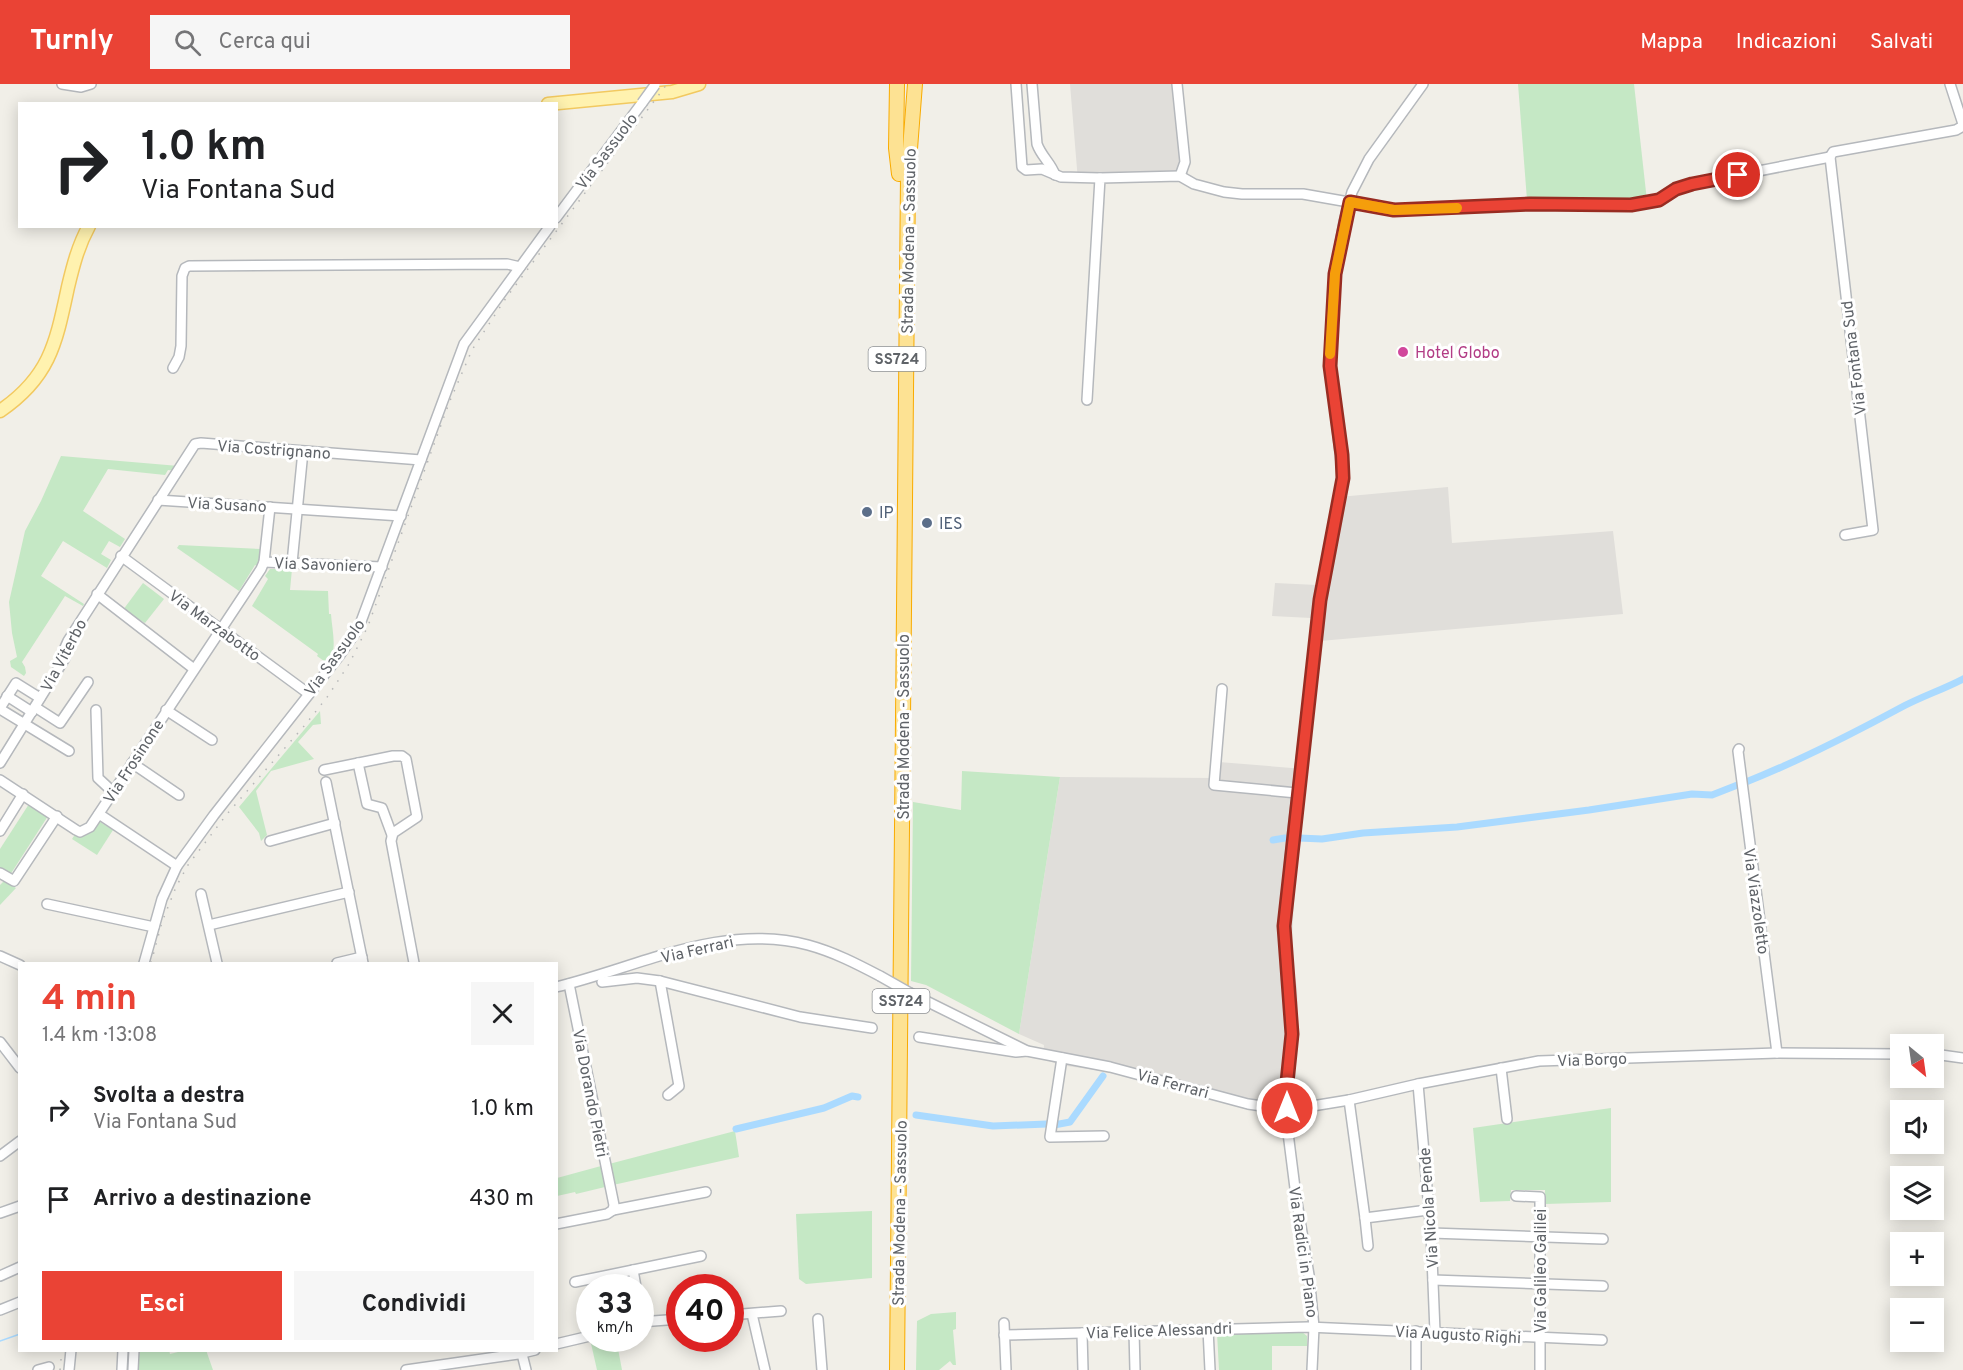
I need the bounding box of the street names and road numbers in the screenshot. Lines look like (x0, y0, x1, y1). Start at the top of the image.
street label: Via Sassuolo (572, 110, 643, 194)
street label: Strada Modena - Sassuolo (898, 148, 922, 334)
street label: Via Fontana Sud (1838, 299, 1872, 416)
road number: SS724 (868, 347, 926, 371)
street label: Via Costrignano (216, 437, 331, 465)
street label: Via Susano (187, 494, 267, 518)
street label: Via Savoniero (274, 554, 372, 578)
street label: Via Marzabotto (164, 587, 264, 667)
street label: Via Viterbo (37, 616, 92, 696)
street label: Via Sassuolo (301, 616, 370, 701)
street label: Strada Modena - Sassuolo (895, 634, 915, 820)
street label: Via Frosinone (100, 716, 169, 808)
street label: Via Viazzoletto (1738, 847, 1772, 956)
street label: Via Ferrari (659, 933, 736, 969)
road number: SS724 (872, 989, 930, 1013)
street label: Via Dorando Pietri (567, 1028, 611, 1159)
street label: Via Borgo (1557, 1050, 1627, 1072)
street label: Via Ferrari (1134, 1066, 1211, 1104)
street label: Strada Modena - Sassuolo (889, 1120, 913, 1306)
street label: Via Nicola Pende (1416, 1147, 1444, 1269)
street label: Via Radici in Piano (1283, 1185, 1321, 1319)
street label: Via Galileo Galilei (1532, 1209, 1552, 1333)
street label: Via Felice Alessandri (1085, 1319, 1233, 1345)
street label: Via Augusto Righi (1394, 1323, 1522, 1349)

